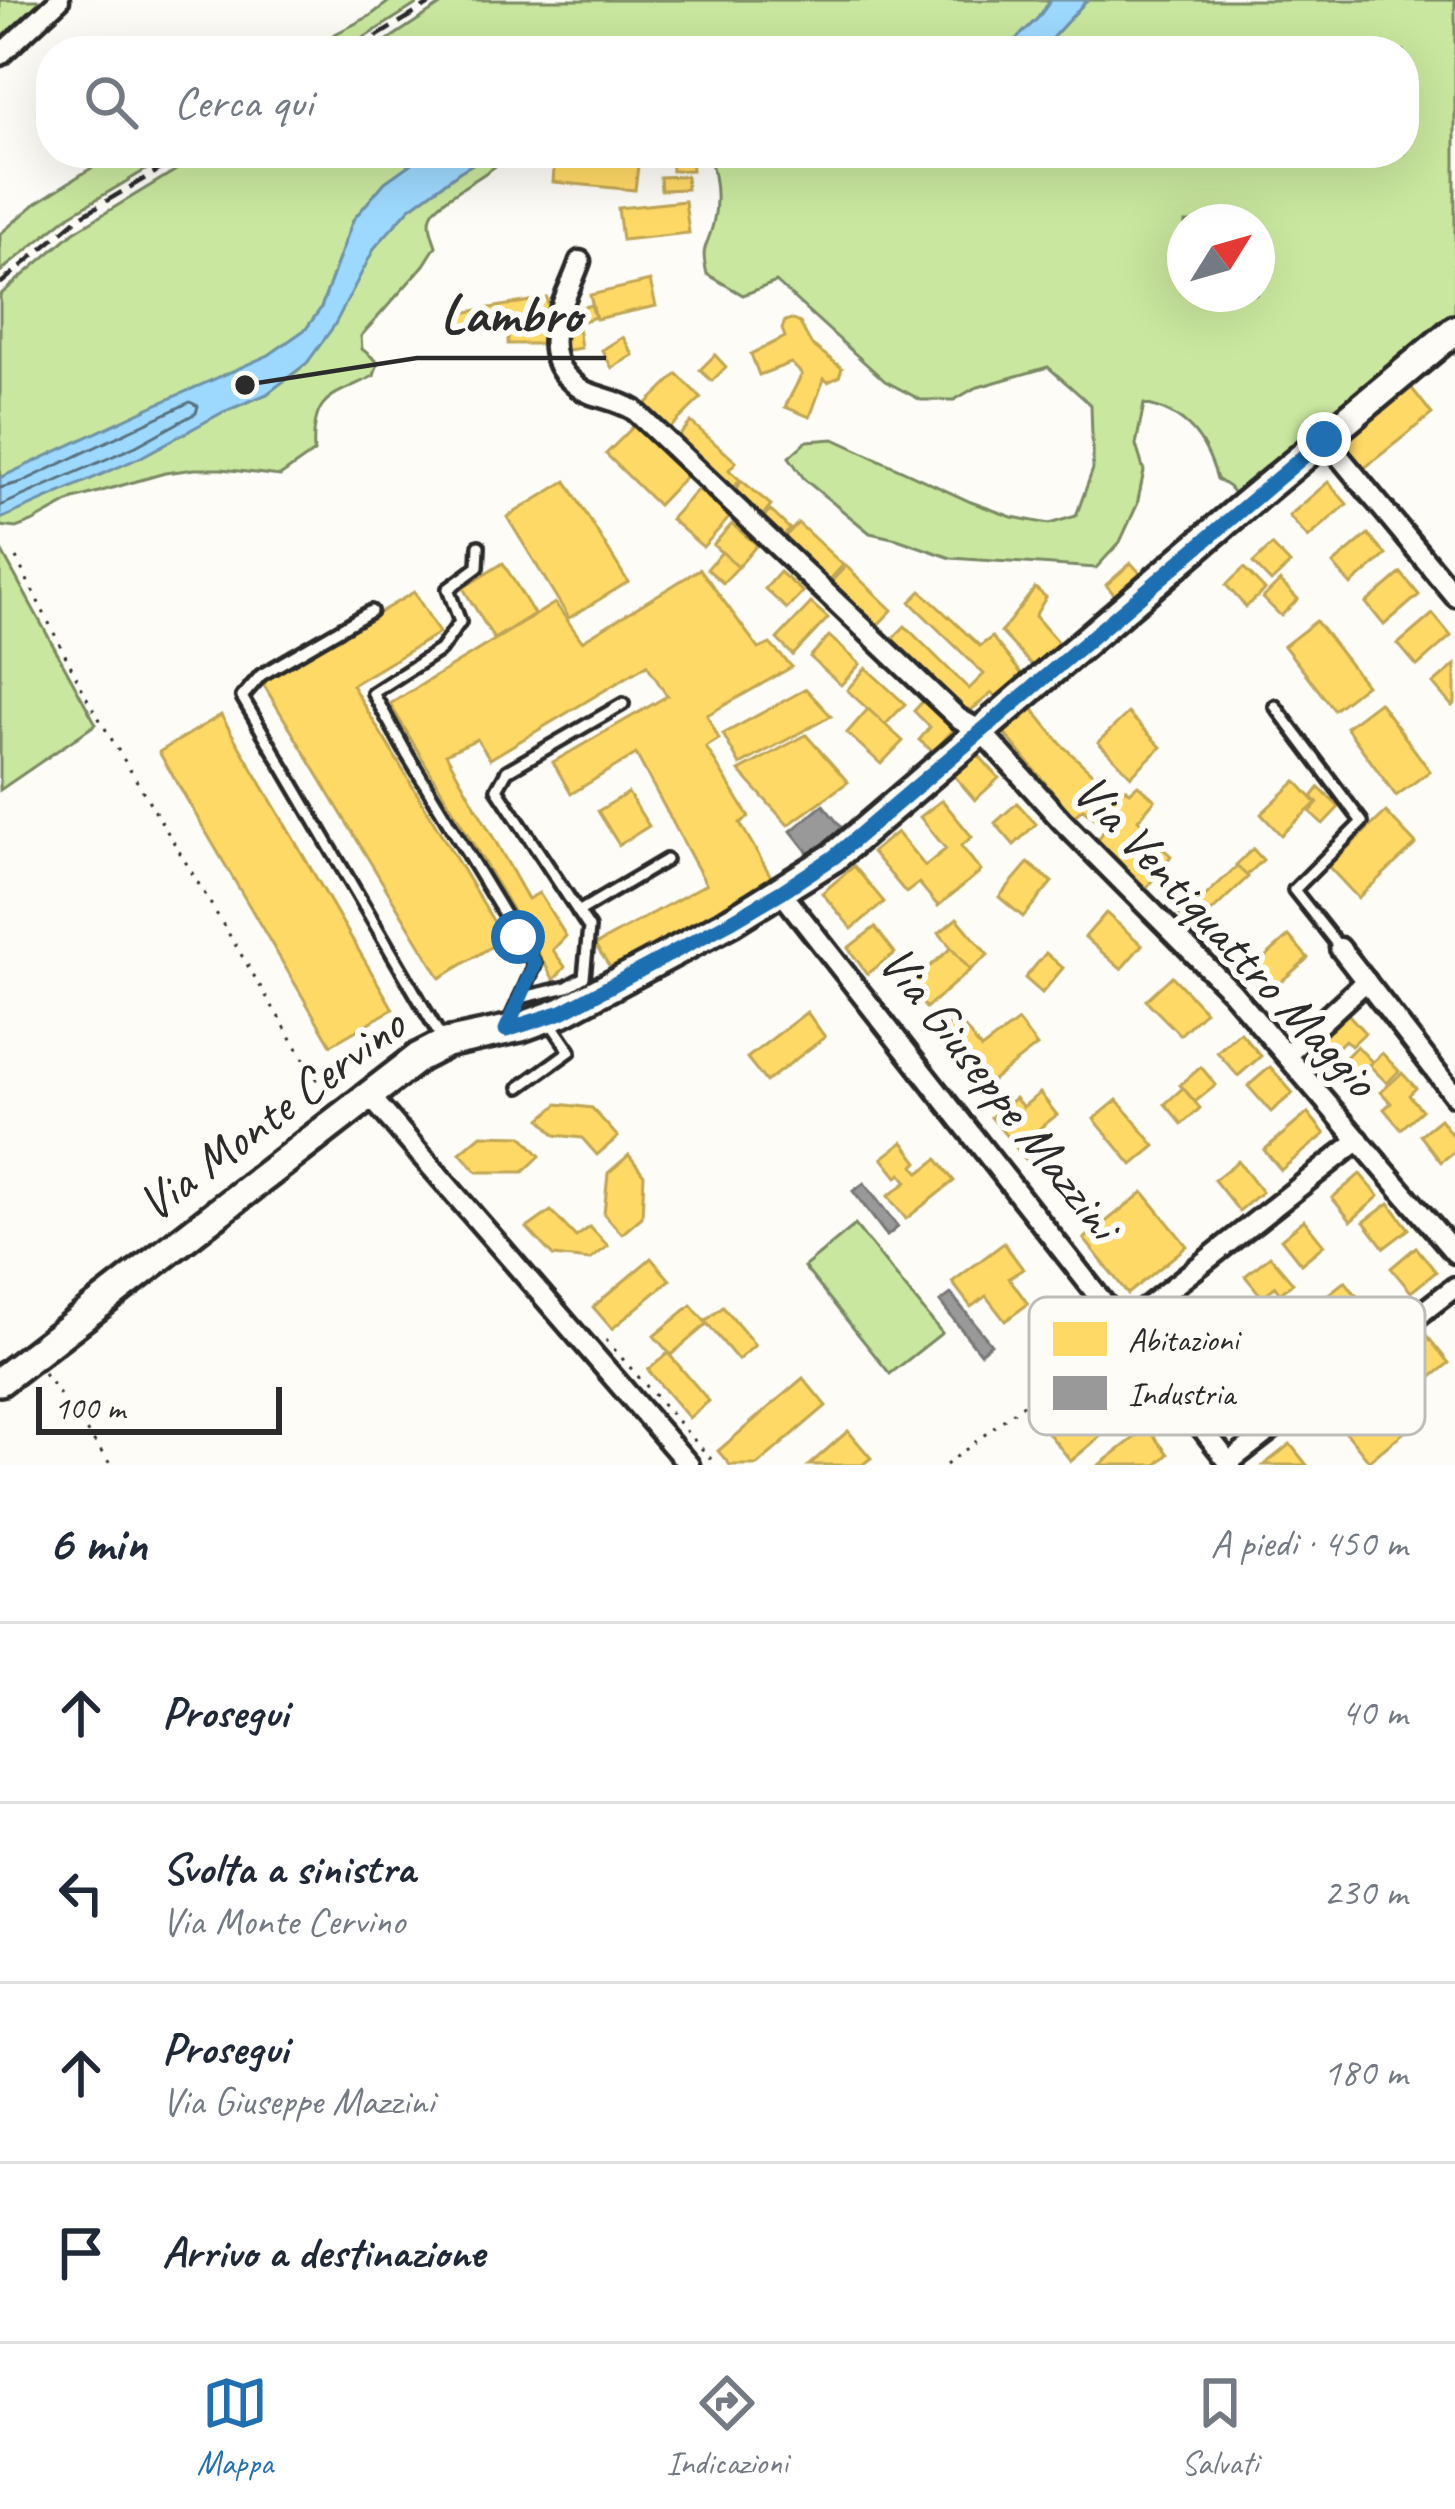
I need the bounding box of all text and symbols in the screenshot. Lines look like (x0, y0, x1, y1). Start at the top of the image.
search box (36, 36, 1419, 168)
icon: search (78, 69, 144, 135)
text: Cerca qui (174, 74, 313, 131)
north arrow (1167, 204, 1275, 312)
callout: Lambro (417, 268, 606, 358)
text: Lambro (441, 280, 586, 348)
route end (1297, 412, 1351, 466)
street label: Via Ventiquattro Maggio (1060, 760, 1394, 1112)
route start (491, 910, 545, 964)
street label: Via Giuseppe Mazzini (865, 932, 1139, 1257)
street label: Via Monte Cervino (125, 991, 420, 1235)
legend (1029, 1297, 1425, 1435)
text: Abitazioni (1128, 1319, 1242, 1361)
text: Industria (1128, 1373, 1237, 1415)
scale bar (36, 1381, 282, 1434)
text: 100 m (54, 1387, 125, 1429)
text: 6 min (48, 1511, 147, 1575)
text: A piedi · 450 m (1211, 1519, 1407, 1568)
icon: ahead (48, 1680, 114, 1746)
text: Prosegui (162, 1684, 288, 1741)
text: 40 m (1341, 1688, 1407, 1737)
text: Svolta a sinistra (162, 1840, 415, 1897)
icon: left (48, 1860, 114, 1926)
text: 230 m (1323, 1868, 1407, 1917)
text: Via Monte Cervino (162, 1897, 405, 1946)
text: Prosegui (162, 2020, 288, 2077)
icon: ahead (48, 2040, 114, 2106)
text: 180 m (1323, 2048, 1407, 2097)
text: Via Giuseppe Mazzini (162, 2077, 434, 2126)
icon: arrive (48, 2220, 114, 2286)
text: Arrivo a destinazione (162, 2224, 485, 2281)
tab: Mappa (197, 2370, 273, 2484)
tab: Indicazioni (666, 2370, 788, 2484)
tab: Salvati (1181, 2370, 1258, 2484)

